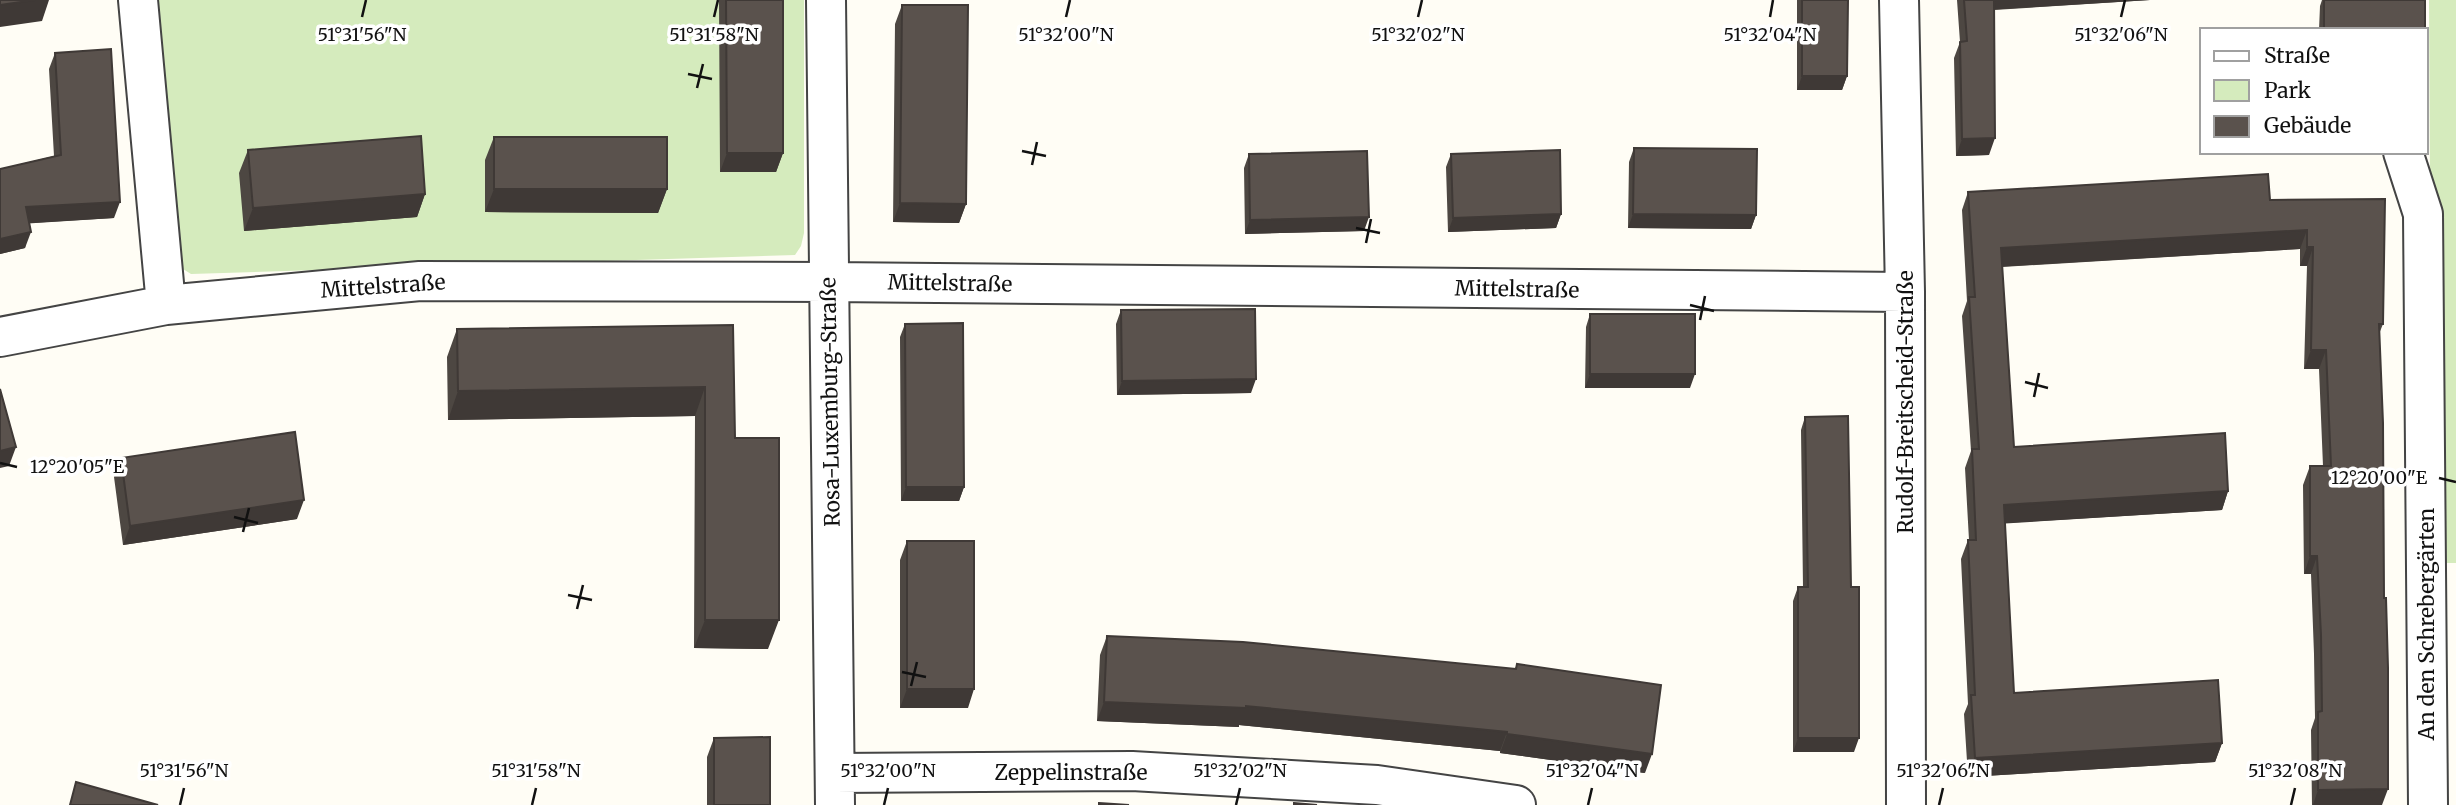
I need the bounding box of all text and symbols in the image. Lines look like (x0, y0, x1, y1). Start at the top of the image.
text: 51°31'56"N (318, 23, 407, 46)
text: 51°31'58"N (669, 23, 759, 46)
text: 51°32'00"N (1018, 23, 1114, 46)
text: 51°32'02"N (1371, 23, 1465, 46)
text: 51°32'04"N (1724, 23, 1816, 46)
text: 51°32'06"N (2074, 23, 2168, 46)
legend (2200, 28, 2428, 154)
text: Straße (2264, 42, 2330, 69)
text: Park (2264, 77, 2311, 104)
text: Gebäude (2264, 112, 2351, 139)
street label: Mittelstraße (320, 268, 446, 304)
street label: Mittelstraße (887, 268, 1013, 298)
street label: Rudolf-Breitscheid-Straße (1892, 270, 1919, 534)
street label: Mittelstraße (1454, 274, 1580, 304)
street label: Rosa-Luxemburg-Straße (814, 277, 846, 527)
text: 12°20'05"E (30, 455, 125, 478)
text: 12°20'00"E (2331, 466, 2428, 489)
street label: An den Schrebergärten (2413, 508, 2440, 741)
text: 51°31'56"N (140, 759, 229, 782)
text: 51°31'58"N (491, 759, 581, 782)
text: 51°32'00"N (840, 759, 936, 782)
street label: Zeppelinstraße (994, 759, 1148, 786)
text: 51°32'02"N (1193, 759, 1287, 782)
text: 51°32'04"N (1546, 759, 1638, 782)
text: 51°32'06"N (1896, 759, 1990, 782)
text: 51°32'08"N (2248, 759, 2342, 782)

